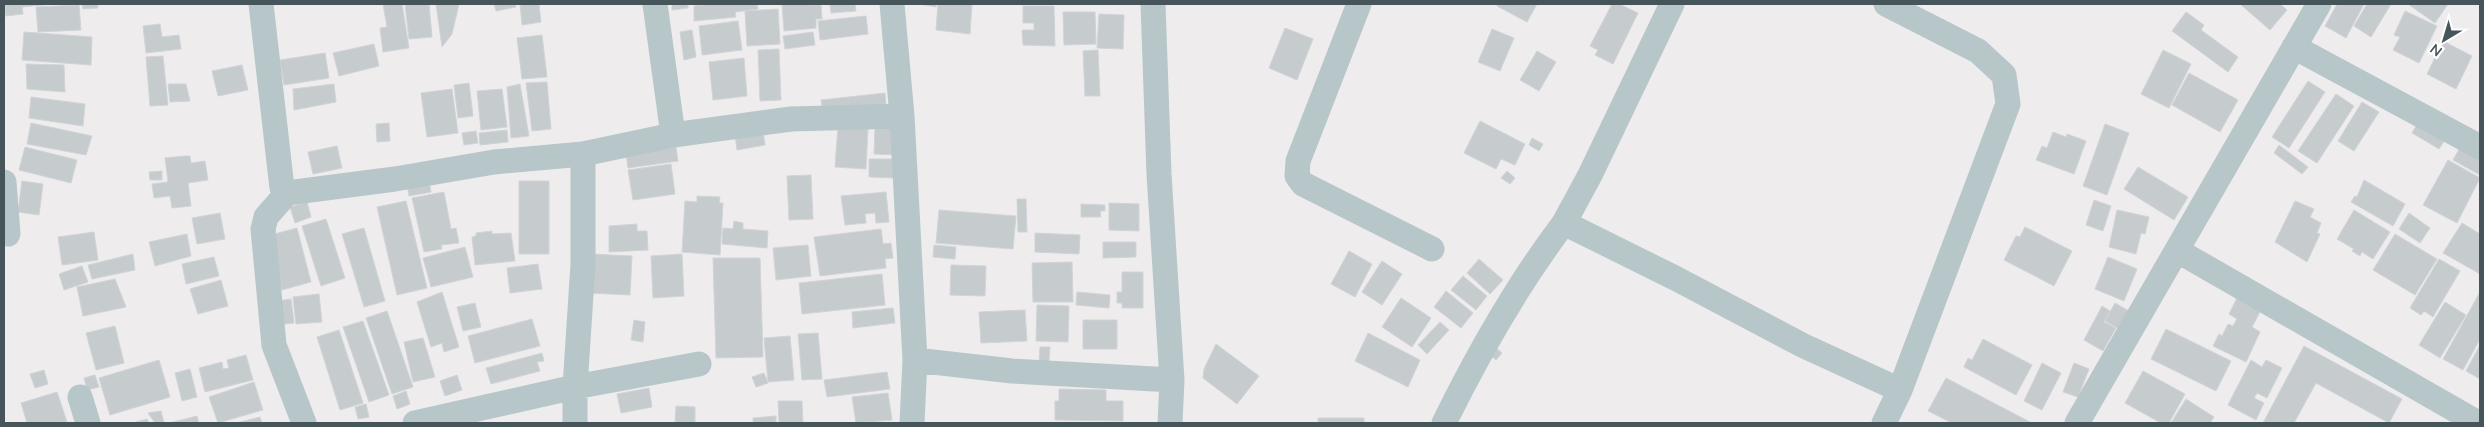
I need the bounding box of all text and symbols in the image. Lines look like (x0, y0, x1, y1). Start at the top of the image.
north arrow (2419, 15, 2469, 65)
text: N (2426, 40, 2446, 61)

